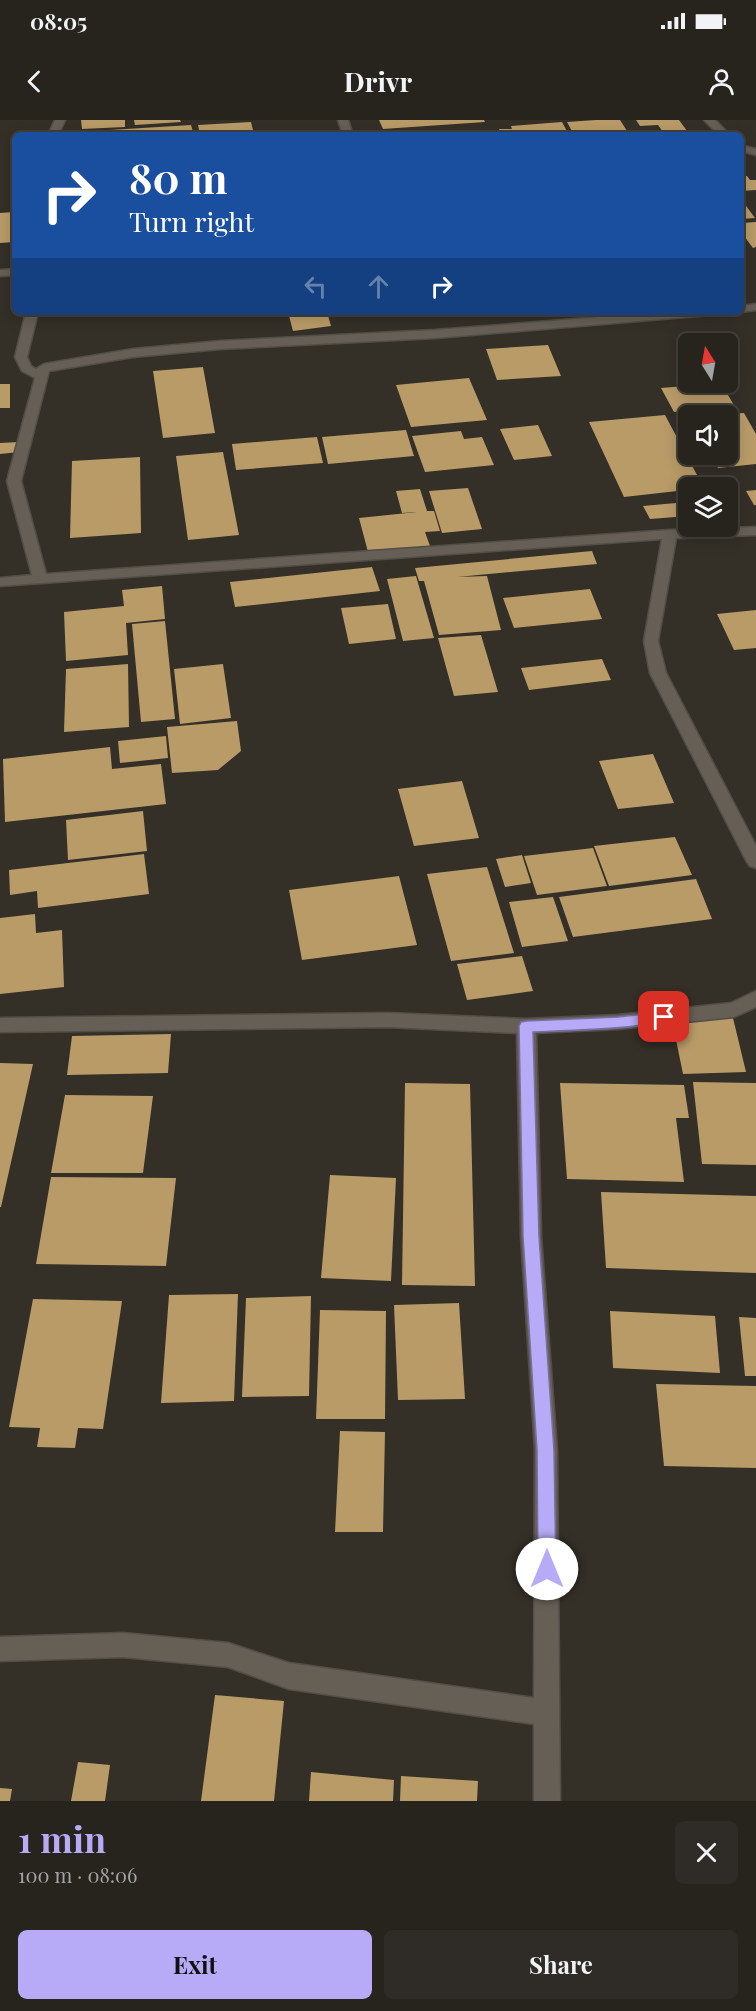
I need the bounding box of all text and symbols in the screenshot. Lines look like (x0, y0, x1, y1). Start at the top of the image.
text: 08:05 (30, 6, 87, 36)
text: Drivr (344, 63, 412, 99)
icon: back (18, 65, 51, 98)
icon: person (705, 65, 738, 98)
text: 80 m (129, 149, 227, 205)
icon: right (30, 156, 108, 234)
text: Turn right (129, 203, 254, 239)
icon: left (299, 270, 332, 303)
icon: ahead (362, 270, 395, 303)
icon: right (425, 270, 458, 303)
north arrow (678, 333, 738, 393)
map controls (678, 333, 738, 537)
button: sound (678, 405, 738, 465)
button: layers (678, 477, 738, 537)
pin (638, 991, 689, 1042)
icon: arrive (647, 1000, 680, 1033)
position arrow (515, 1537, 579, 1601)
text: 1 min (18, 1814, 106, 1862)
button: close (675, 1821, 738, 1884)
text: 100 m · 08:06 (18, 1861, 137, 1888)
button: Exit (18, 1930, 372, 1999)
button: Share (384, 1930, 738, 1999)

